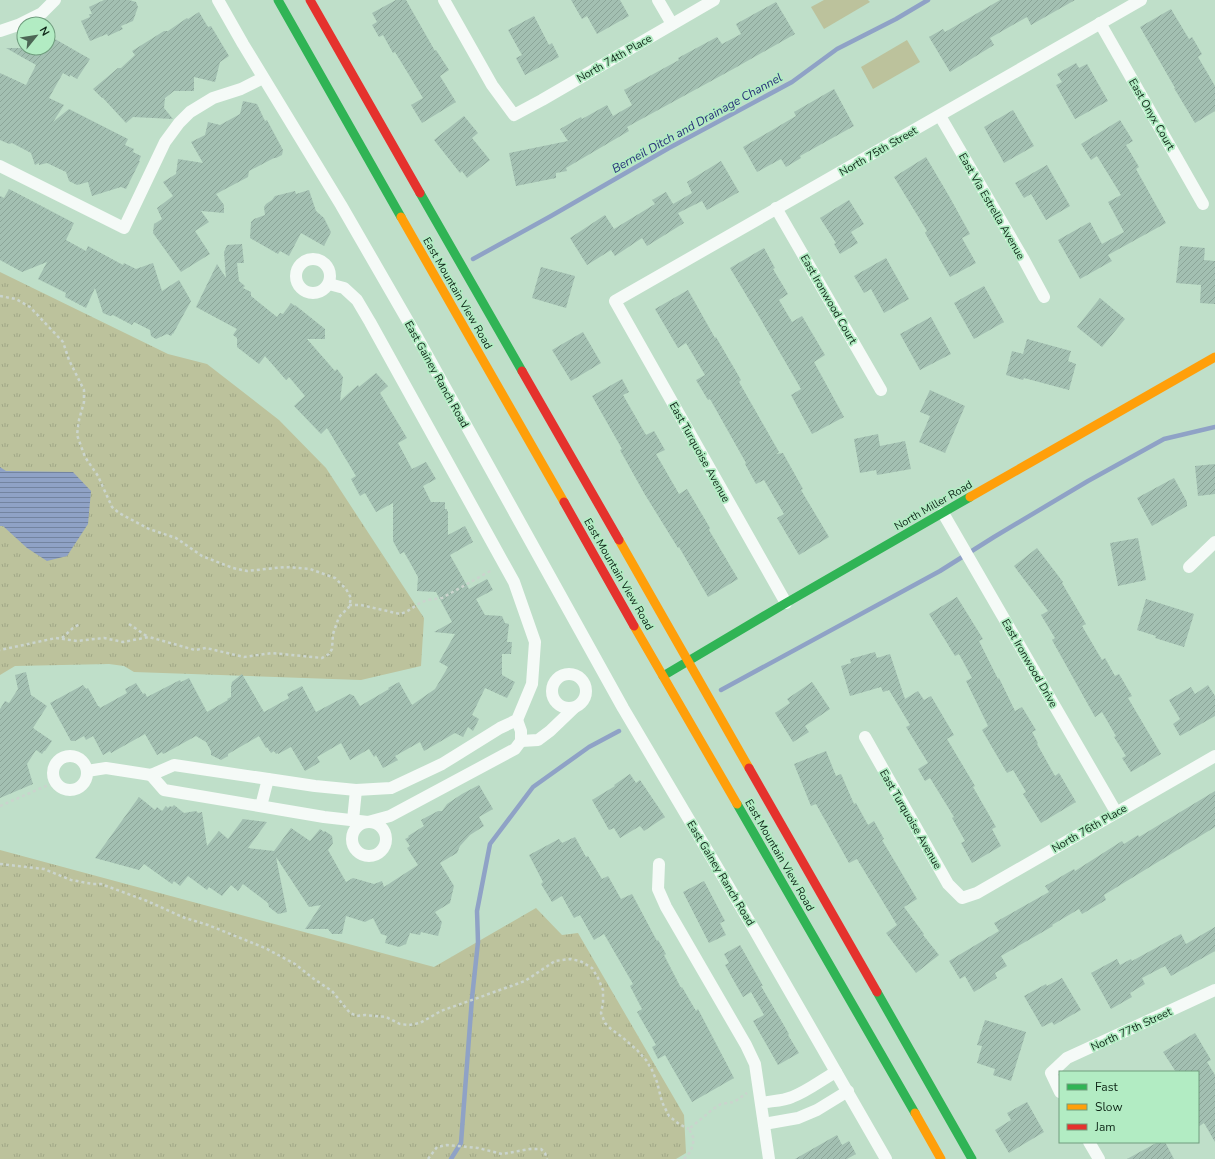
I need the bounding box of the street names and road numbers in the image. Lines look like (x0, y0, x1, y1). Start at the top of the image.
street label: North 74th Place (574, 31, 655, 86)
street label: East Onyx Court (1125, 76, 1178, 153)
street label: North 75th Street (837, 123, 920, 180)
street label: East Via Estrella Avenue (955, 150, 1028, 262)
street label: East Mountain View Road (419, 235, 496, 352)
street label: East Ironwood Court (797, 252, 860, 347)
street label: East Gainey Ranch Road (401, 318, 472, 430)
street label: East Turquoise Avenue (666, 399, 733, 505)
street label: North Miller Road (891, 477, 975, 534)
street label: East Mountain View Road (580, 516, 657, 633)
street label: East Ironwood Drive (998, 616, 1061, 710)
street label: East Turquoise Avenue (876, 767, 945, 872)
street label: East Mountain View Road (741, 797, 818, 914)
street label: North 76th Place (1049, 801, 1130, 856)
street label: East Gainey Ranch Road (683, 818, 758, 929)
street label: North 77th Street (1088, 1004, 1174, 1055)

